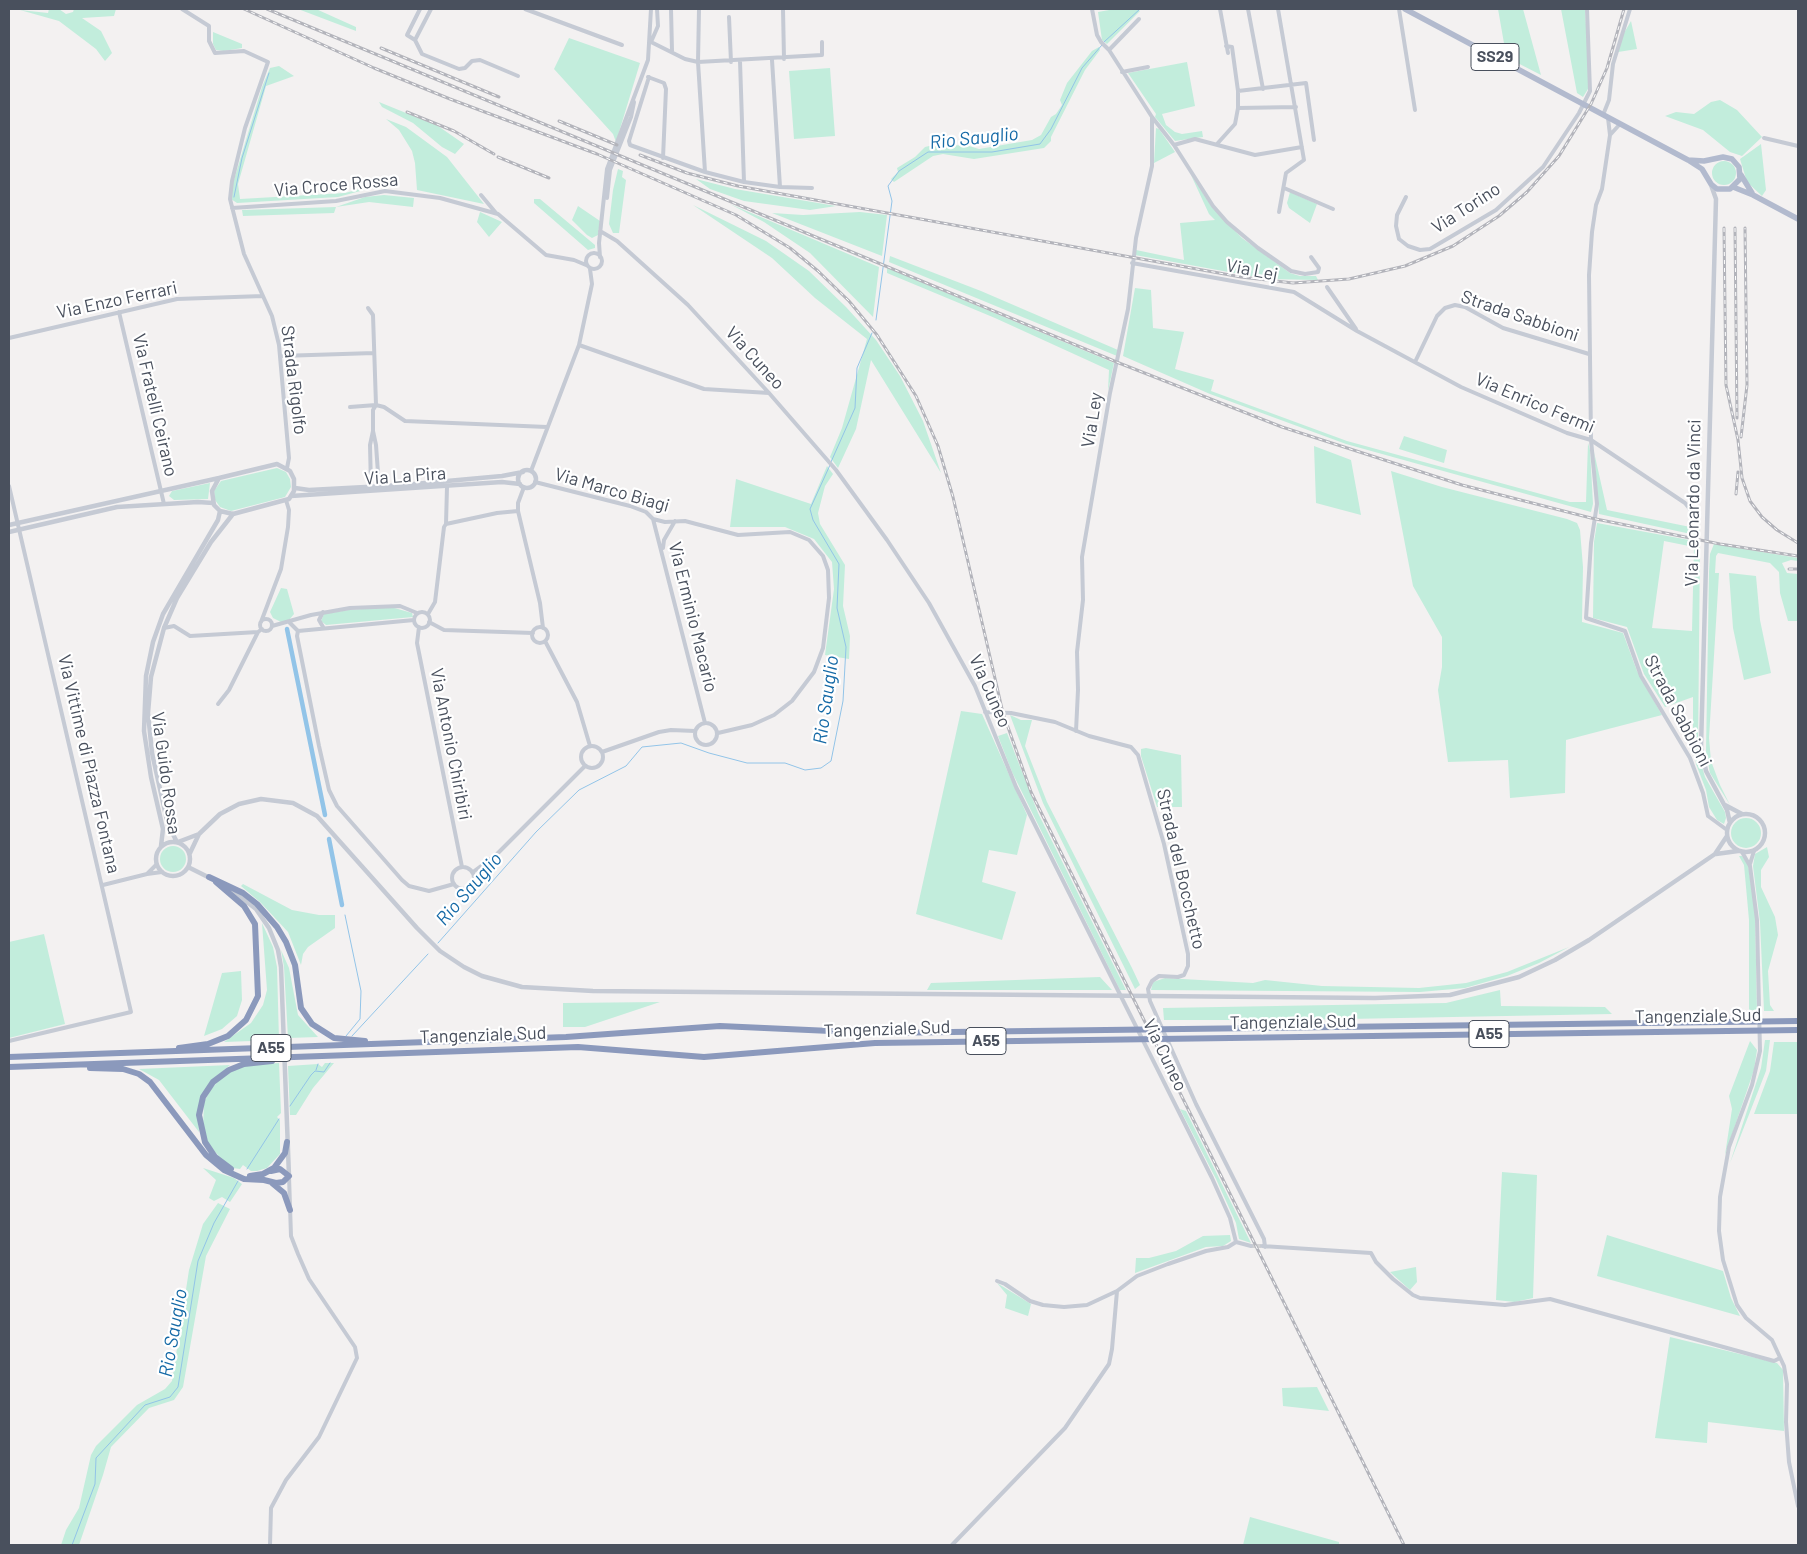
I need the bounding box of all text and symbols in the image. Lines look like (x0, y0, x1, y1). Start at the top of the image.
road number: SS29 (1471, 44, 1519, 70)
water label: Rio Sauglio (928, 122, 1020, 154)
street label: Via Croce Rossa (273, 169, 399, 201)
street label: Via Torino (1428, 178, 1504, 238)
street label: Via Lej (1224, 254, 1280, 286)
street label: Via Enzo Ferrari (55, 277, 179, 323)
street label: Strada Sabbioni (1458, 286, 1582, 346)
street label: Via Cuneo (721, 322, 789, 394)
street label: Strada Rigolfo (277, 324, 311, 436)
street label: Via Fratelli Ceirano (128, 331, 182, 479)
street label: Via Enrico Fermi (1472, 368, 1598, 438)
street label: Via Ley (1077, 391, 1107, 449)
street label: Via Leonardo da Vinci (1681, 419, 1705, 587)
street label: Via La Pira (363, 462, 447, 490)
street label: Via Marco Biagi (552, 463, 672, 517)
street label: Via Erminio Macario (664, 540, 722, 694)
street label: Via Cuneo (964, 651, 1016, 731)
street label: Strada Sabbioni (1639, 651, 1717, 771)
street label: Via Vittime di Piazza Fontana (53, 653, 125, 875)
water label: Rio Sauglio (808, 654, 844, 746)
street label: Via Antonio Chiribiri (426, 666, 476, 822)
street label: Via Guido Rossa (147, 710, 185, 836)
street label: Strada del Bocchetto (1152, 787, 1210, 951)
water label: Rio Sauglio (431, 848, 507, 930)
street label: Tangenziale Sud (1634, 1004, 1762, 1028)
street label: Tangenziale Sud (1229, 1010, 1357, 1034)
street label: Via Cuneo (1138, 1015, 1192, 1095)
street label: Tangenziale Sud (823, 1016, 951, 1042)
road number: A55 (1469, 1021, 1509, 1048)
street label: Tangenziale Sud (419, 1022, 547, 1048)
road number: A55 (966, 1028, 1006, 1054)
road number: A55 (251, 1034, 291, 1062)
water label: Rio Sauglio (154, 1287, 192, 1379)

